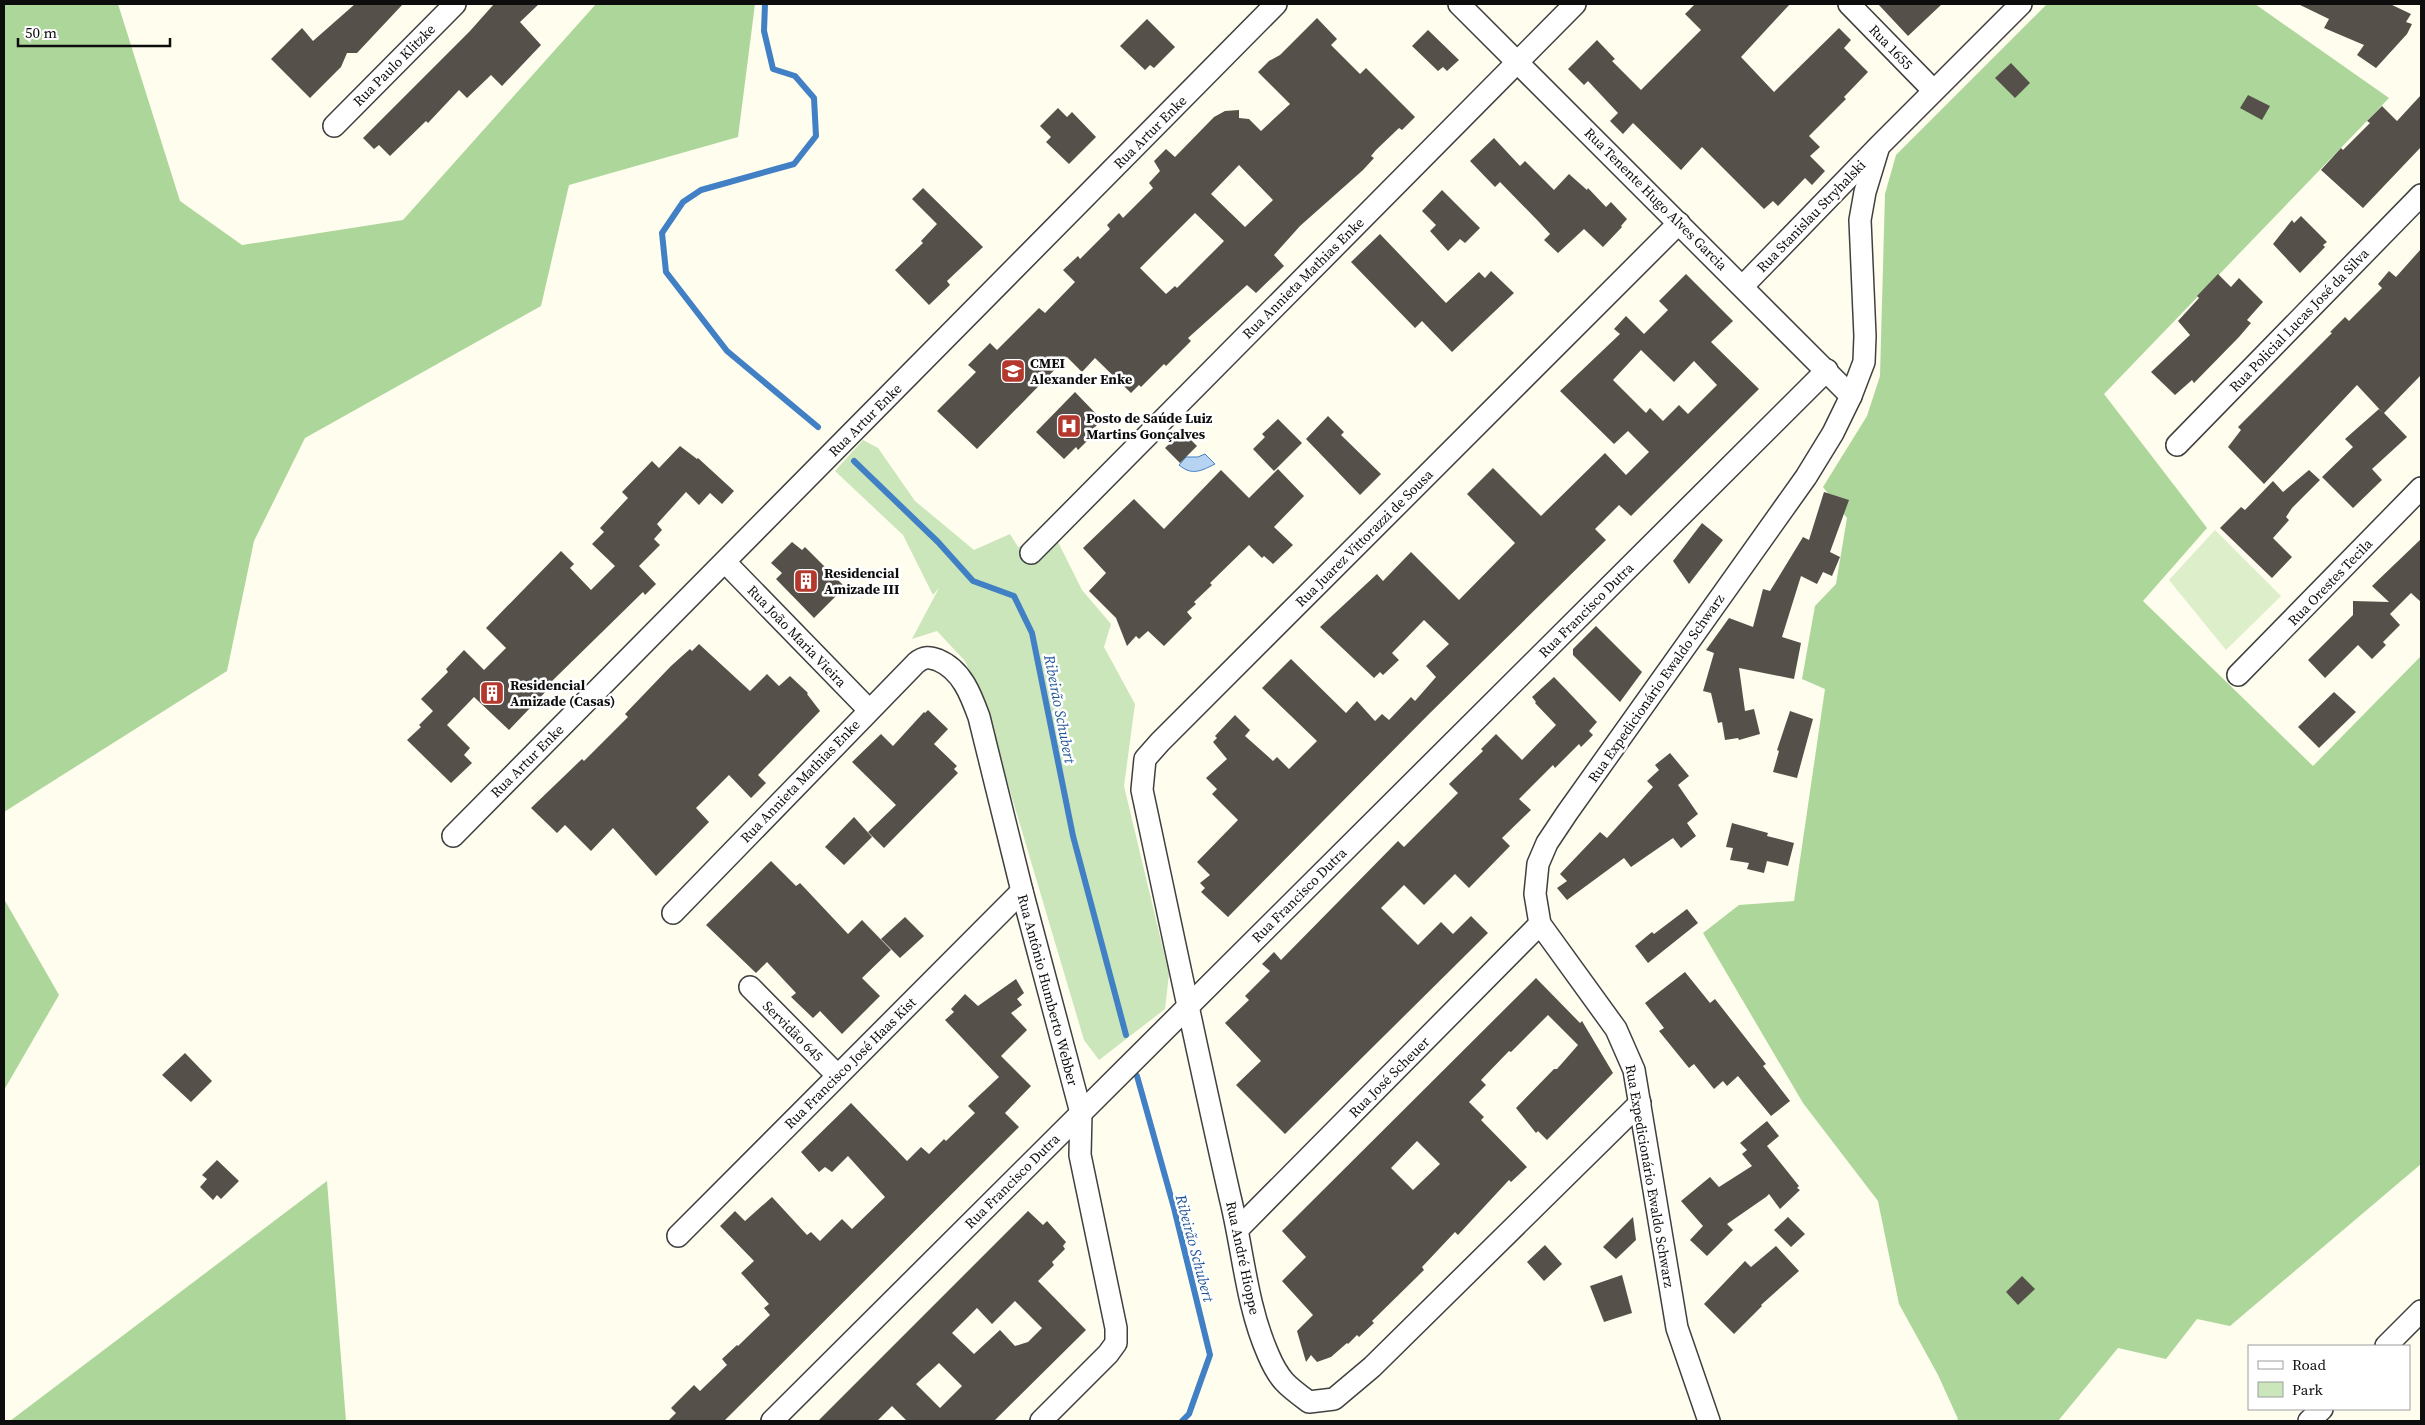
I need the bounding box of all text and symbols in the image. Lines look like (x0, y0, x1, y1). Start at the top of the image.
scale bar (18, 15, 170, 47)
street label: Rua Paulo Klitzke (348, 19, 440, 111)
street label: Rua 1655 (1865, 20, 1917, 74)
text: 50 m (25, 22, 57, 43)
street label: Rua Artur Enke (1109, 91, 1191, 173)
street label: Rua Tenente Hugo Alves Garcia (1580, 123, 1733, 276)
street label: Rua Stanislau Stryhalski (1752, 155, 1870, 277)
street label: Rua Annieta Mathias Enke (1238, 213, 1368, 343)
street label: Rua Policial Lucas José da Silva (2225, 243, 2374, 396)
place label: CMEI Alexander Enke (1030, 353, 1132, 389)
school or university icon: CMEI Alexander Enke (1000, 358, 1026, 384)
street label: Rua Artur Enke (824, 379, 906, 461)
place label: Posto de Saúde Luiz Martins Gonçalves (1086, 408, 1213, 444)
hospital icon: Posto de Saúde Luiz Martins Gonçalves (1056, 413, 1082, 439)
street label: Rua Juarez Vittorazzi de Sousa (1291, 464, 1438, 611)
street label: Rua Orestes Tecila (2283, 533, 2377, 630)
street label: Rua Francisco Dutra (1534, 557, 1639, 662)
place label: Residencial Amizade III (824, 563, 900, 599)
building icon: Residencial Amizade III (793, 568, 819, 594)
street label: Rua João Maria Vieira (743, 580, 852, 692)
street label: Rua Expedicionário Ewaldo Schwarz (1583, 589, 1729, 786)
water label: Ribeirão Schubert (1039, 652, 1081, 766)
place label: Residencial Amizade (Casas) (510, 675, 615, 711)
building icon: Residencial Amizade (Casas) (479, 680, 505, 706)
street label: Rua Annieta Mathias Enke (736, 715, 864, 847)
street label: Rua Artur Enke (486, 720, 568, 802)
street label: Rua Francisco Dutra (1247, 842, 1352, 947)
street label: Rua Antônio Humberto Webber (1013, 892, 1083, 1088)
street label: Rua Francisco José Haas Kist (780, 992, 921, 1133)
street label: Servidão 645 (758, 996, 828, 1066)
street label: Rua José Scheuer (1344, 1032, 1434, 1122)
street label: Rua Expedicionário Ewaldo Schwarz (1621, 1063, 1680, 1290)
street label: Rua Francisco Dutra (960, 1128, 1065, 1233)
water label: Ribeirão Schubert (1170, 1191, 1220, 1305)
street label: Rua André Hioppe (1221, 1199, 1265, 1317)
legend (2248, 1345, 2410, 1410)
text: Road (2292, 1354, 2326, 1375)
text: Park (2292, 1379, 2324, 1400)

